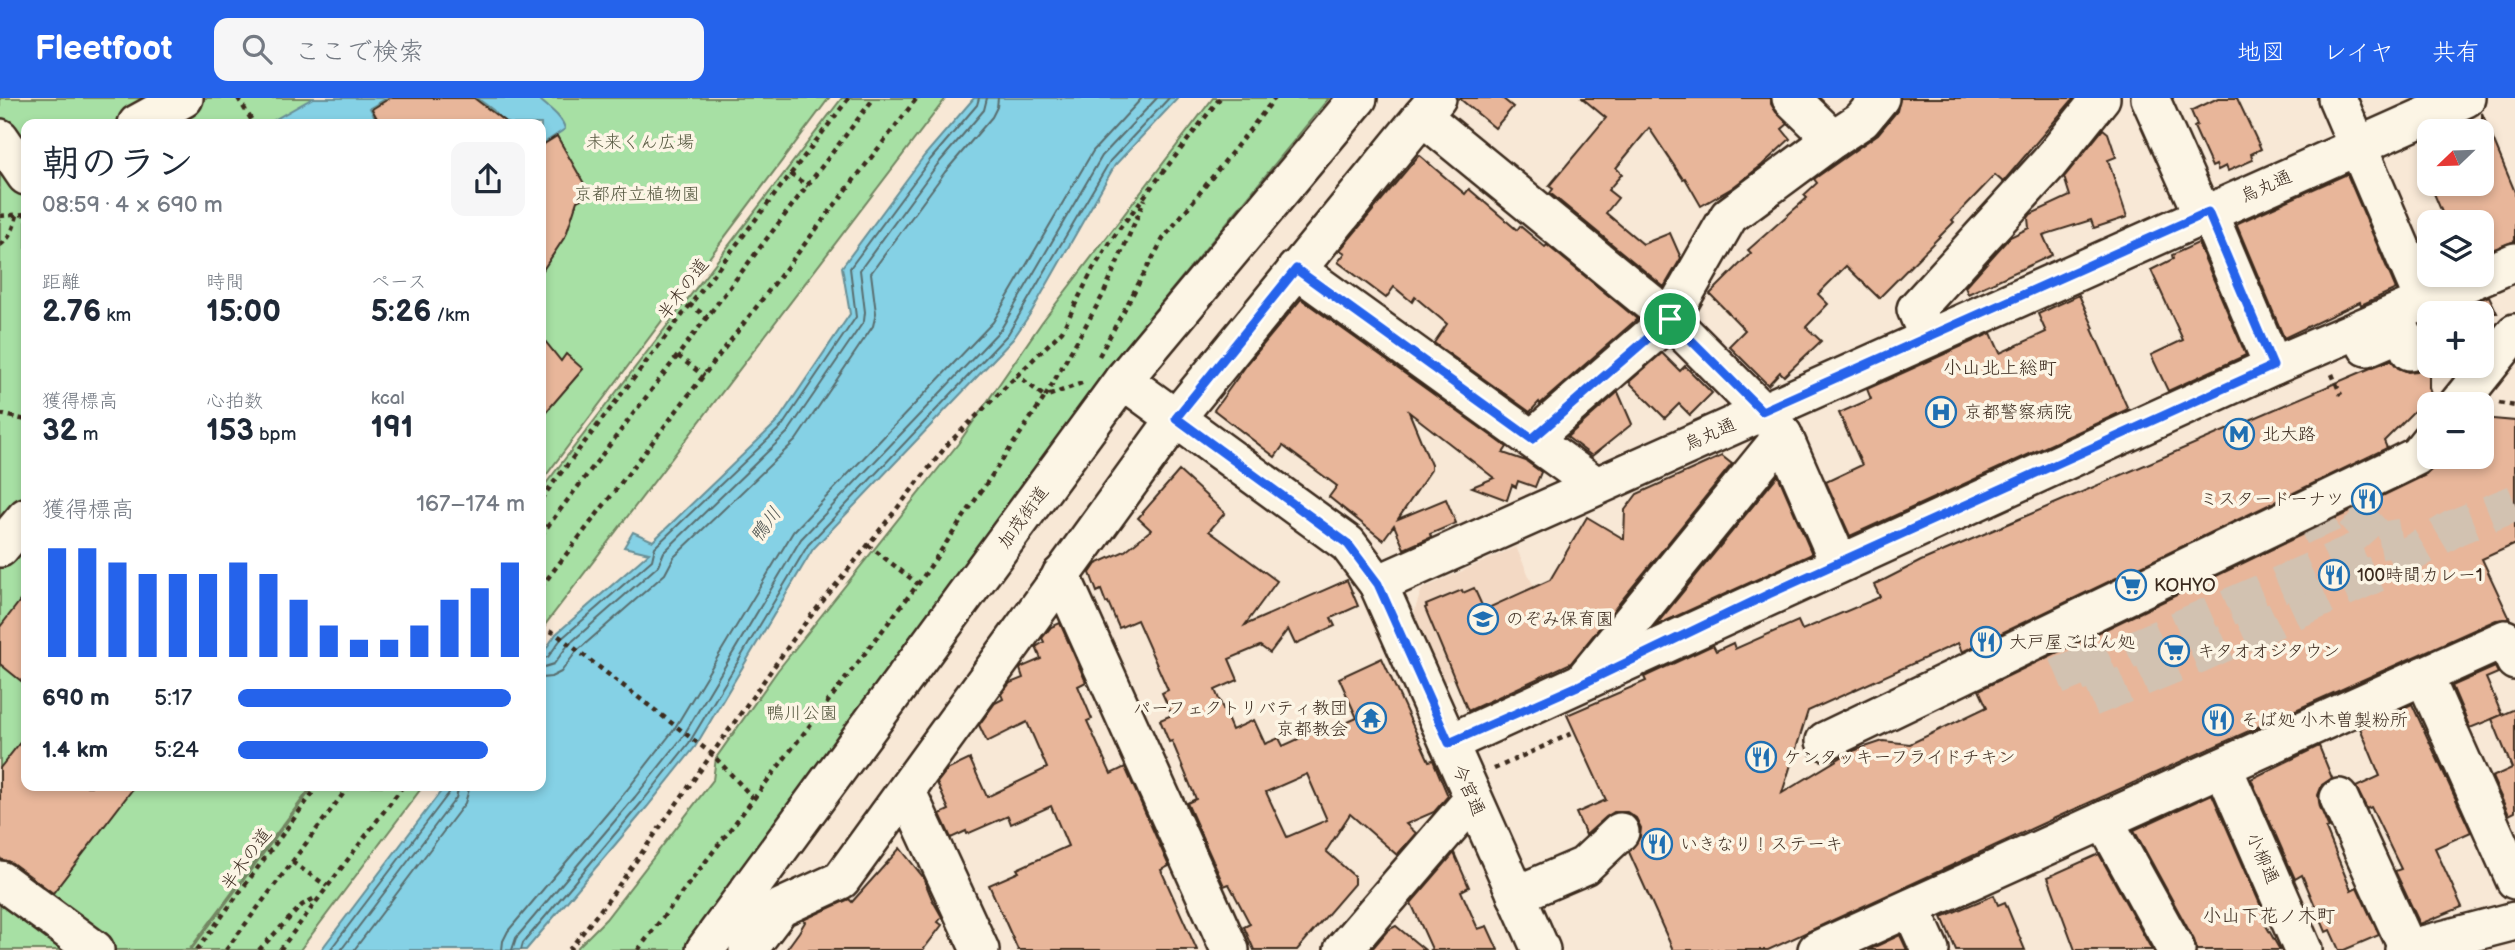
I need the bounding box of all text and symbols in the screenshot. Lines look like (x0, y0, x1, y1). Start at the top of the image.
search box (214, 18, 704, 81)
text: Fleetfoot (35, 29, 172, 69)
icon: search (238, 30, 276, 68)
text: ここで検索 (294, 37, 424, 68)
text: 地図 (2237, 38, 2285, 67)
text: レイヤ (2323, 38, 2394, 67)
text: 共有 (2432, 38, 2480, 67)
north arrow (2417, 119, 2494, 196)
map controls (2417, 119, 2494, 469)
park label: 未来くん広場 (586, 132, 694, 153)
text: 朝のラン (42, 142, 194, 187)
button: share (451, 142, 525, 216)
street label: 烏丸通 (2237, 166, 2295, 207)
park label: 京都府立植物園 (574, 184, 700, 205)
text: 08:59 · 4 × 690 m (42, 191, 223, 219)
button: layers (2417, 210, 2494, 287)
street label: 半木の道 (653, 254, 713, 324)
text: 距離 (42, 271, 80, 294)
text: 時間 (206, 271, 244, 294)
text: ペース (371, 271, 427, 294)
pin (1640, 289, 1700, 349)
text: 2.76 (42, 294, 101, 330)
text: 15:00 (206, 294, 281, 330)
text: 5:26 (371, 294, 431, 330)
icon: arrive (1651, 300, 1689, 338)
button: + (2417, 301, 2494, 378)
text: km (101, 304, 131, 327)
text: /km (431, 304, 470, 327)
district label: 小山北上総町 (1943, 357, 2057, 380)
text: kcal (371, 387, 405, 410)
text: 獲得標高 (42, 390, 118, 413)
text: 心拍数 (206, 390, 263, 413)
button: − (2417, 392, 2494, 469)
hospital icon: 京都警察病院 (1924, 395, 1958, 429)
place label: 京都警察病院 (1964, 402, 2072, 423)
text: 191 (371, 410, 414, 446)
text: 32 (42, 413, 78, 449)
text: 153 (206, 413, 254, 449)
street label: 烏丸通 (1681, 414, 1739, 455)
metro station icon: 北大路 (2222, 417, 2256, 451)
text: m (78, 423, 98, 446)
text: bpm (254, 423, 296, 446)
place label: 北大路 (2262, 424, 2316, 445)
street label: 加茂街道 (994, 482, 1053, 553)
restaurant icon: ミスタードーナツ (2350, 482, 2384, 516)
place label: ミスタードーナツ (2200, 489, 2344, 510)
text: 167–174 m (416, 490, 525, 518)
text: 獲得標高 (42, 496, 134, 524)
water label: 鴨川 (746, 503, 787, 547)
restaurant icon: 100時間カレー1 (2317, 558, 2351, 592)
place label: 100時間カレー1 (2357, 565, 2483, 586)
supermarket icon: KOHYO (2114, 568, 2148, 602)
place label: KOHYO (2154, 575, 2216, 596)
school or university icon: のぞみ保育園 (1466, 602, 1500, 636)
place label: のぞみ保育園 (1506, 609, 1614, 630)
restaurant icon: 大戸屋ごはん処 (1969, 625, 2003, 659)
place label: 大戸屋ごはん処 (2009, 632, 2135, 653)
supermarket icon: キタオオジタウン (2157, 634, 2191, 668)
place label: キタオオジタウン (2197, 641, 2340, 662)
text: 690 m (42, 684, 110, 712)
text: 5:17 (154, 684, 192, 712)
place label: パーフェクトリバティ教団 京都教会 (1133, 698, 1348, 740)
temple icon: パーフェクトリバティ教団 京都教会 (1354, 701, 1388, 735)
park label: 鴨川公園 (766, 703, 838, 724)
restaurant icon: そば処 小木曽製粉所 (2201, 703, 2235, 737)
place label: そば処 小木曽製粉所 (2241, 710, 2408, 731)
text: 1.4 km (42, 736, 108, 764)
text: 5:24 (154, 736, 199, 764)
restaurant icon: ケンタッキーフライドチキン (1744, 740, 1778, 774)
place label: ケンタッキーフライドチキン (1784, 747, 2016, 768)
street label: 今宮通 (1448, 761, 1489, 819)
street label: 半木の道 (217, 824, 276, 895)
restaurant icon: いきなり！ステーキ (1640, 827, 1674, 861)
street label: 小柳通 (2242, 829, 2283, 887)
place label: いきなり！ステーキ (1680, 834, 1843, 855)
district label: 小山下花ノ木町 (2202, 905, 2336, 928)

